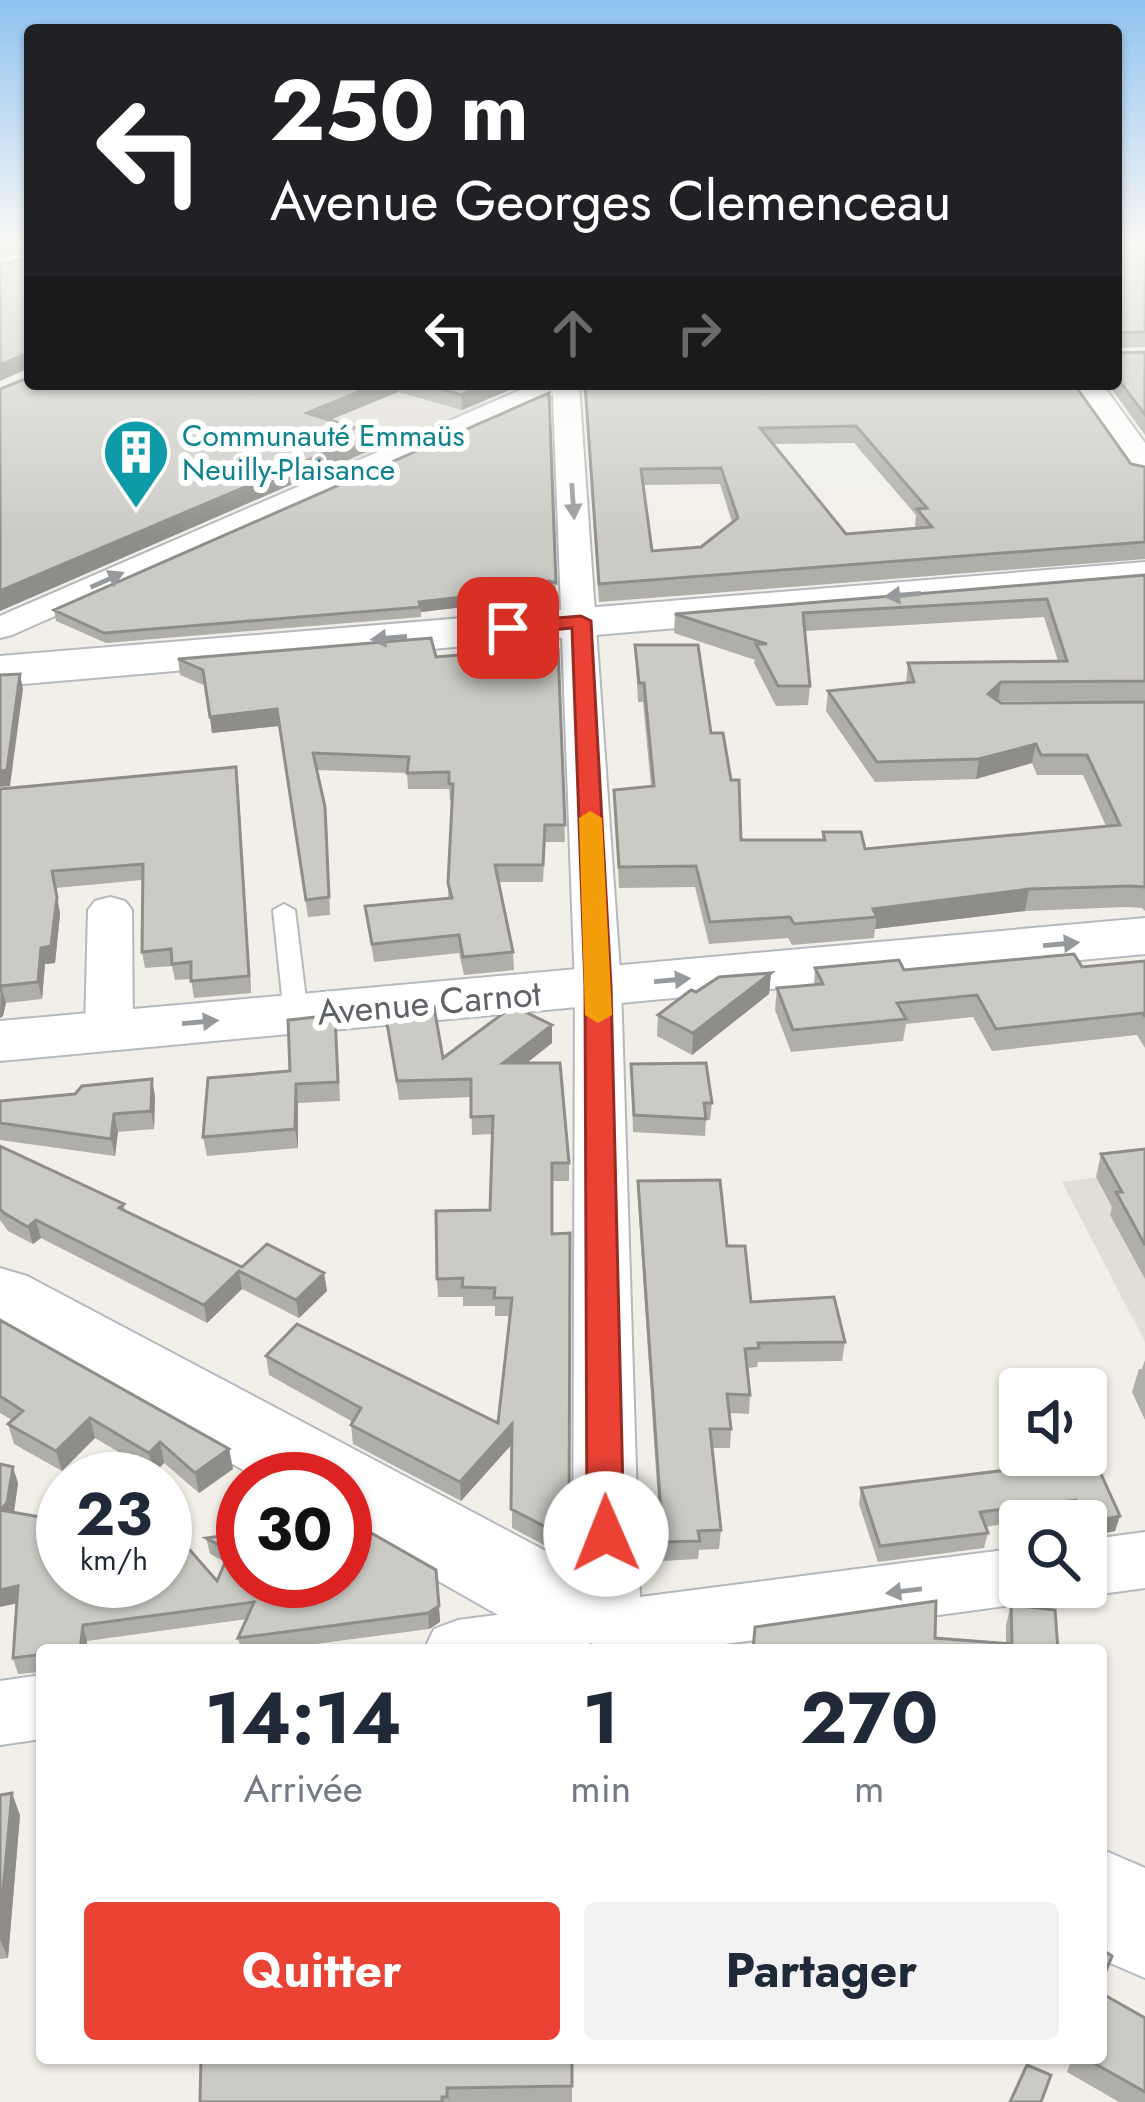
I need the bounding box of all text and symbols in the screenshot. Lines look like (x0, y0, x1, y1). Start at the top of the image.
text: 250 m (270, 50, 529, 172)
icon: left (72, 72, 228, 228)
text: Avenue Georges Clemenceau (270, 162, 951, 240)
icon: left (414, 300, 480, 366)
icon: ahead (540, 300, 606, 366)
icon: right (666, 300, 732, 366)
place label: Communauté Emmaüs Neuilly-Plaisance (182, 414, 465, 491)
building icon: Communauté Emmaüs Neuilly-Plaisance (101, 417, 171, 511)
one-way arrow (564, 483, 583, 520)
one-way arrow (90, 570, 125, 590)
pin (457, 577, 559, 679)
one-way arrow (884, 586, 921, 605)
icon: arrive (475, 595, 541, 661)
one-way arrow (370, 629, 407, 648)
one-way arrow (1042, 934, 1080, 953)
street label: Avenue Carnot (315, 966, 543, 1038)
one-way arrow (654, 970, 691, 989)
one-way arrow (182, 1013, 219, 1032)
map controls (999, 1368, 1107, 1608)
button: sound (999, 1368, 1107, 1476)
speed limit sign: 30 (216, 1452, 372, 1608)
text: 23 (76, 1471, 152, 1558)
position arrow (543, 1471, 669, 1597)
button: search (999, 1500, 1107, 1608)
text: km/h (80, 1538, 148, 1581)
one-way arrow (885, 1582, 922, 1601)
text: 14:14 (205, 1666, 402, 1770)
text: 1 (583, 1666, 619, 1770)
text: 270 (800, 1666, 938, 1770)
text: Arrivée (243, 1760, 363, 1817)
text: min (570, 1760, 631, 1817)
text: m (854, 1760, 884, 1817)
button: Quitter (84, 1902, 560, 2040)
button: Partager (584, 1902, 1059, 2040)

